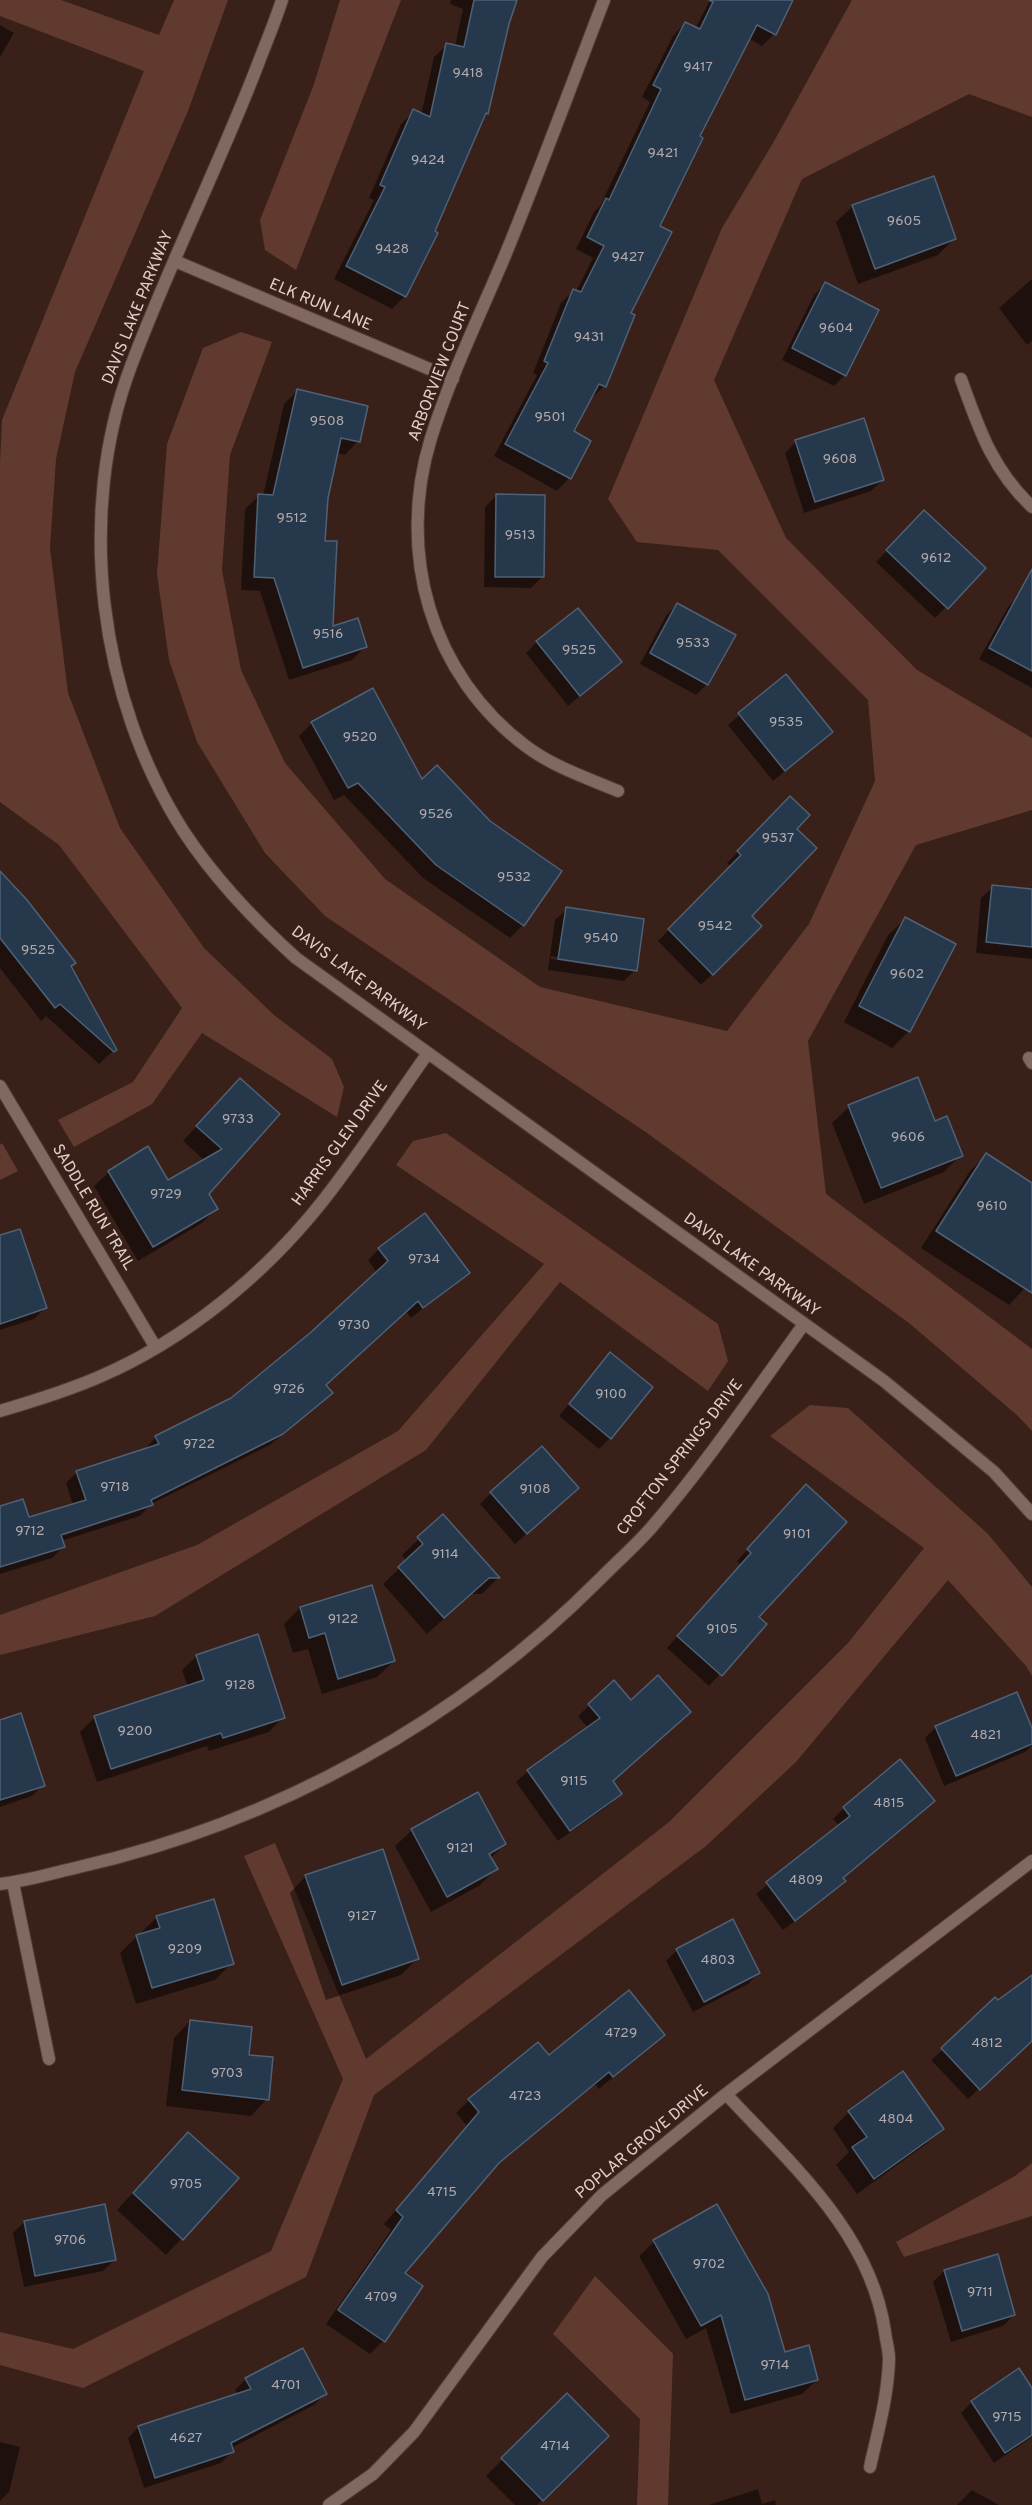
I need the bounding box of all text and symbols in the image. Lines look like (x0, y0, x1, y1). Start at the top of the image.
house number: 9417 (683, 60, 713, 76)
house number: 9418 (453, 66, 483, 82)
house number: 9421 (648, 146, 678, 162)
house number: 9424 (411, 153, 445, 169)
house number: 9605 (887, 214, 921, 230)
street label: DAVIS LAKE PARKWAY (99, 228, 179, 388)
house number: 9428 (375, 242, 409, 258)
house number: 9427 (612, 250, 644, 266)
street label: ELK RUN LANE (266, 276, 374, 336)
street label: ARBORVIEW COURT (406, 300, 476, 444)
house number: 9604 (819, 321, 853, 337)
house number: 9431 (574, 330, 604, 346)
house number: 9501 (534, 410, 566, 426)
house number: 9508 (310, 414, 344, 430)
house number: 9608 (823, 452, 857, 468)
house number: 9512 (277, 511, 307, 527)
house number: 9513 (505, 528, 535, 544)
house number: 9612 (921, 551, 951, 567)
house number: 9516 (313, 627, 343, 643)
house number: 9533 (676, 636, 710, 652)
house number: 9525 (562, 643, 596, 659)
house number: 9535 (769, 715, 803, 731)
house number: 9520 (343, 730, 377, 746)
house number: 9526 (419, 807, 453, 823)
house number: 9537 (762, 831, 794, 847)
house number: 9532 (497, 870, 531, 886)
house number: 9542 (698, 919, 732, 935)
street label: DAVIS LAKE PARKWAY (287, 923, 429, 1037)
house number: 9540 (583, 931, 619, 947)
house number: 9525 (21, 943, 55, 959)
house number: 9602 (890, 967, 924, 983)
street label: HARRIS GLEN DRIVE (289, 1077, 393, 1211)
house number: 9733 (222, 1112, 254, 1128)
house number: 9606 (891, 1130, 925, 1146)
street label: SADDLE RUN TRAIL (47, 1141, 137, 1275)
house number: 9729 (150, 1187, 182, 1203)
house number: 9610 (977, 1199, 1007, 1215)
street label: DAVIS LAKE PARKWAY (679, 1210, 823, 1322)
house number: 9734 (408, 1252, 440, 1268)
house number: 9730 (338, 1318, 370, 1334)
street label: CROFTON SPRINGS DRIVE (614, 1376, 748, 1540)
house number: 9726 (273, 1382, 305, 1398)
house number: 9100 (595, 1387, 627, 1403)
house number: 9722 (183, 1437, 215, 1453)
house number: 9718 (100, 1480, 130, 1496)
house number: 9108 (519, 1482, 551, 1498)
house number: 9712 (15, 1524, 45, 1540)
house number: 9101 (783, 1527, 811, 1543)
house number: 9114 (431, 1547, 459, 1563)
house number: 9122 (328, 1612, 358, 1628)
house number: 9105 (706, 1622, 738, 1638)
house number: 9128 (225, 1678, 255, 1694)
house number: 9200 (118, 1724, 152, 1740)
house number: 4821 (971, 1728, 1001, 1744)
house number: 9115 (560, 1774, 588, 1790)
house number: 4815 (873, 1796, 905, 1812)
house number: 9121 (446, 1841, 474, 1857)
house number: 4809 (789, 1873, 823, 1889)
house number: 9127 (347, 1909, 377, 1925)
house number: 9209 (168, 1942, 202, 1958)
house number: 4803 (701, 1953, 735, 1969)
house number: 4729 (605, 2026, 637, 2042)
house number: 4812 (971, 2036, 1003, 2052)
house number: 9703 (211, 2066, 243, 2082)
street label: POPLAR GROVE DRIVE (573, 2082, 713, 2204)
house number: 4723 (509, 2089, 541, 2105)
house number: 4804 (879, 2112, 913, 2128)
house number: 9705 (170, 2177, 202, 2193)
house number: 4715 (427, 2185, 457, 2201)
house number: 9706 (54, 2233, 86, 2249)
house number: 9702 (693, 2257, 725, 2273)
house number: 9711 (967, 2285, 993, 2301)
house number: 4709 (365, 2290, 397, 2306)
house number: 9714 (760, 2358, 790, 2374)
house number: 4701 (271, 2378, 301, 2394)
house number: 9715 (992, 2410, 1022, 2426)
house number: 4627 (170, 2431, 202, 2447)
house number: 4714 (540, 2439, 570, 2455)

